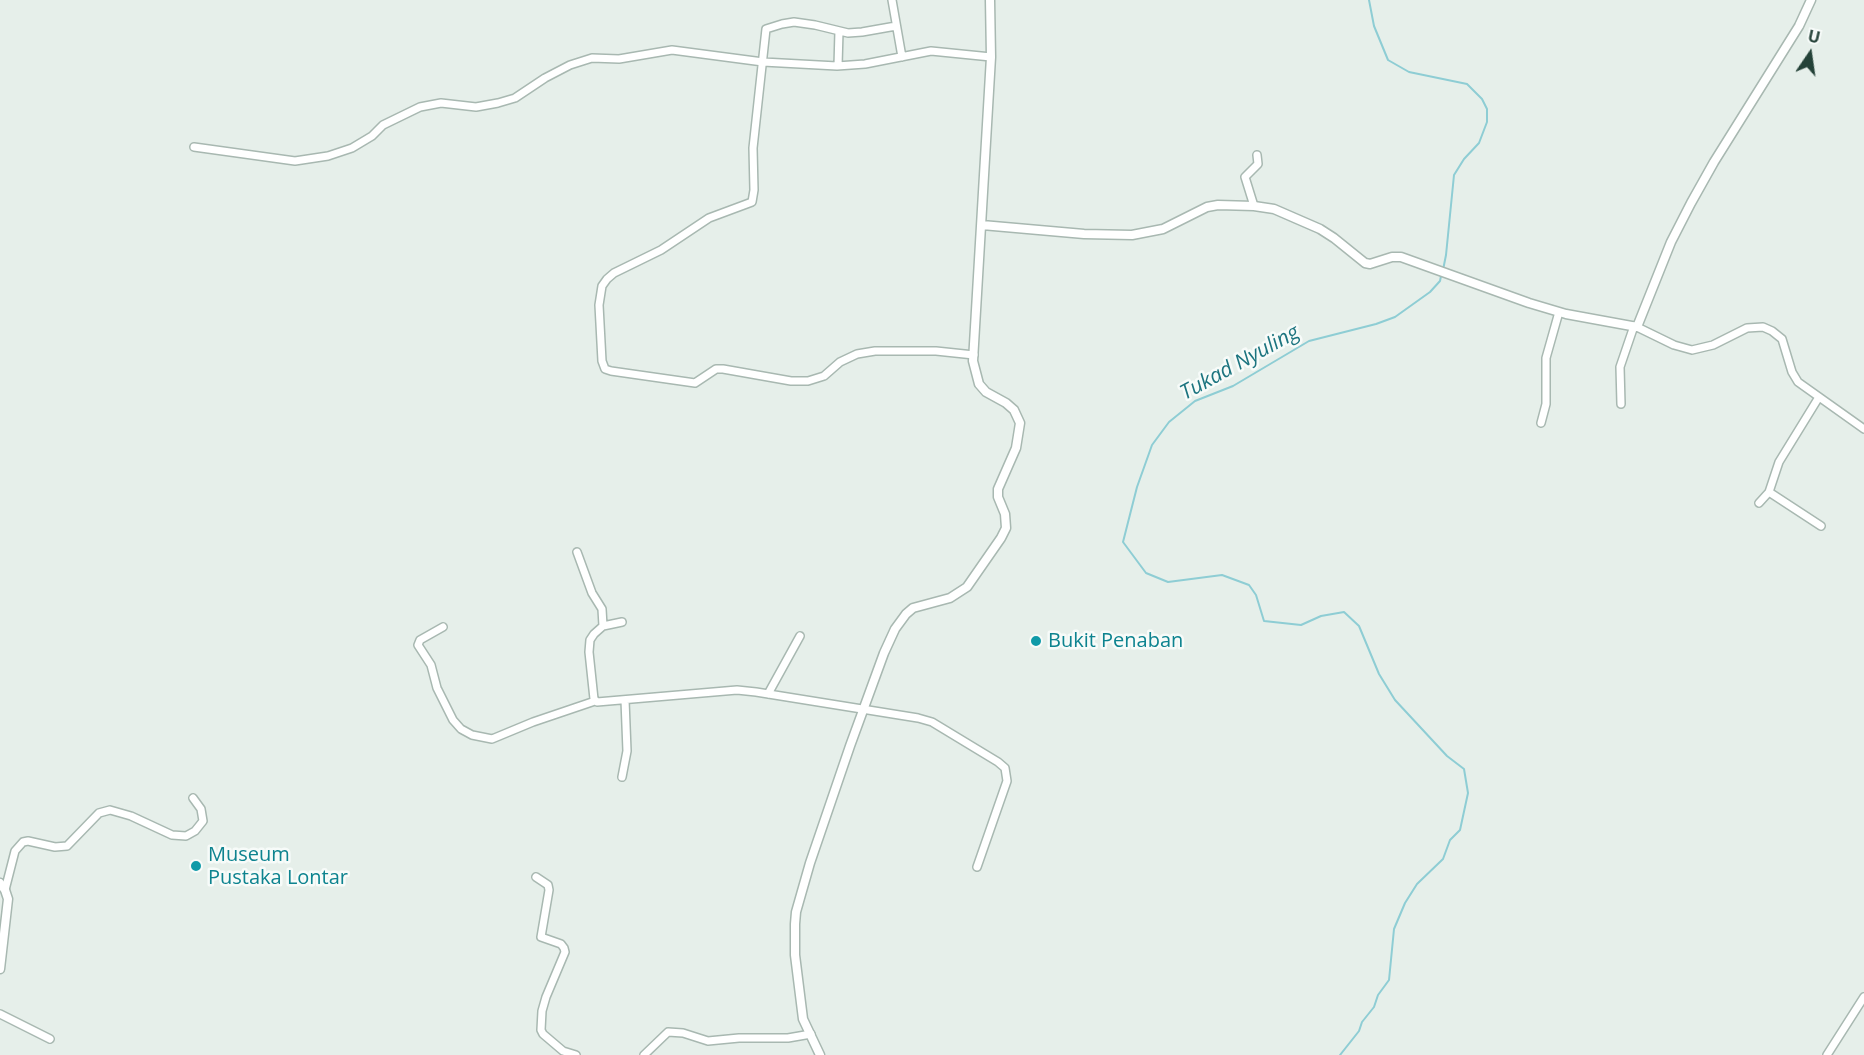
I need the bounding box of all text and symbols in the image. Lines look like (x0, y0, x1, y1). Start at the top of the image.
north arrow (1780, 24, 1840, 84)
text: U (1806, 24, 1822, 49)
water label: Tukad Nyuling (1176, 320, 1304, 406)
place label: Bukit Penaban (1048, 629, 1183, 653)
marker: Bukit Penaban (1029, 634, 1043, 648)
place label: Museum Pustaka Lontar (208, 843, 348, 890)
marker: Museum Pustaka Lontar (189, 859, 203, 873)

